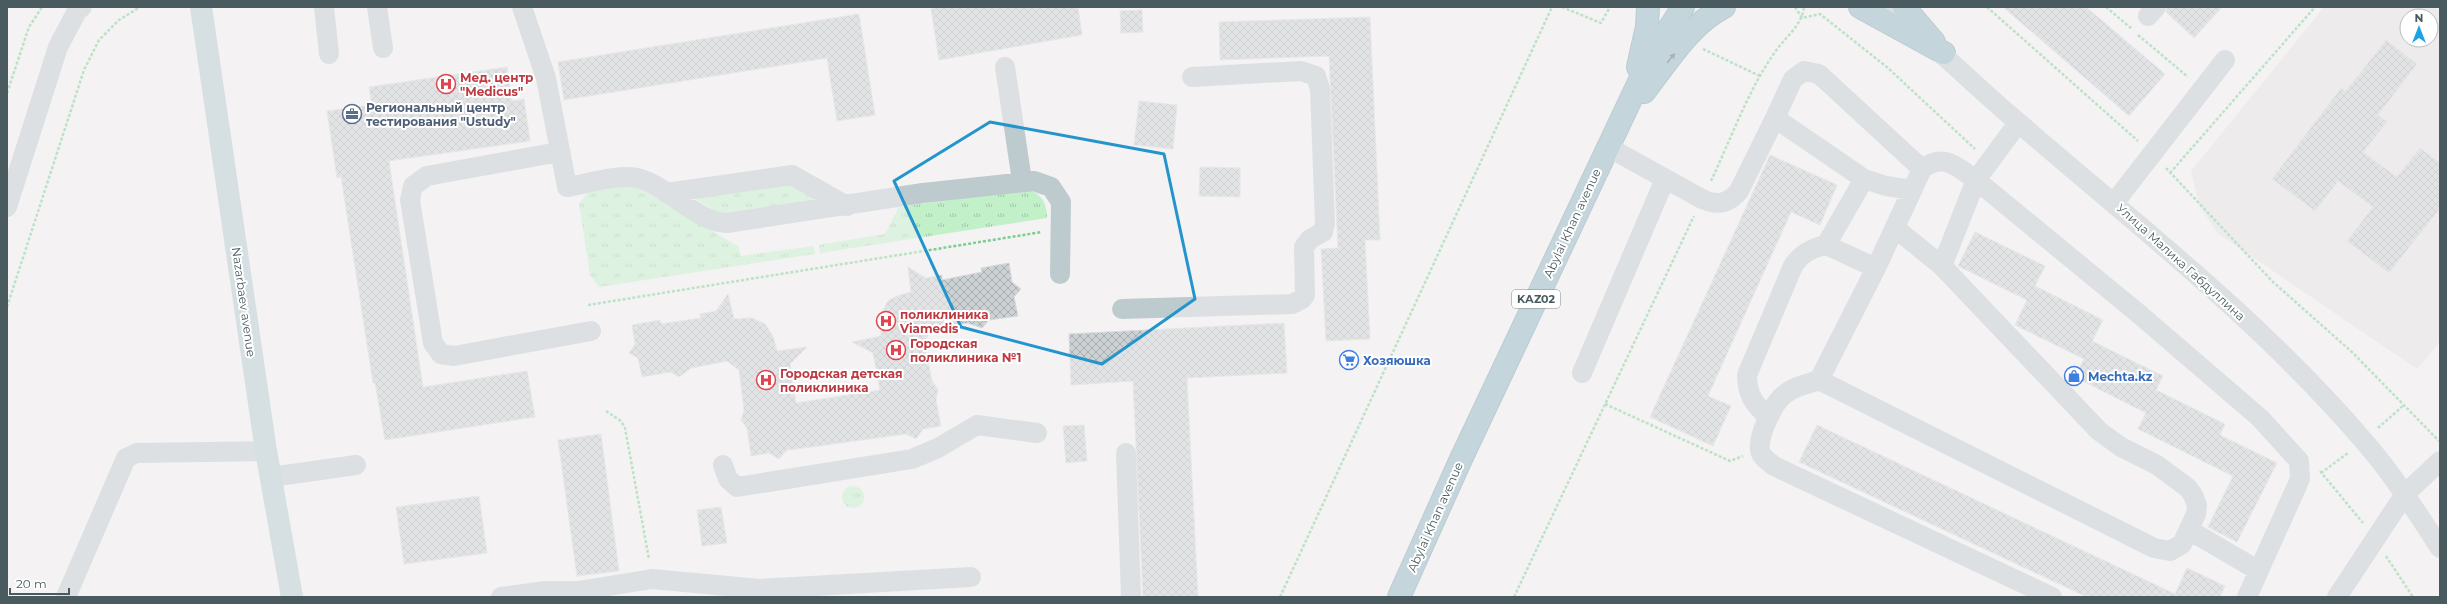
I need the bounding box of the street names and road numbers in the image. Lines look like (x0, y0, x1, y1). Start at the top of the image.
street label: Abylai Khan avenue (1540, 166, 1604, 280)
street label: Улица Малика Габдуллина (2114, 200, 2248, 324)
street label: Nazarbaev avenue (229, 246, 259, 358)
road number: KАZ02 (1512, 290, 1560, 308)
street label: Abylai Khan avenue (1404, 460, 1466, 574)

